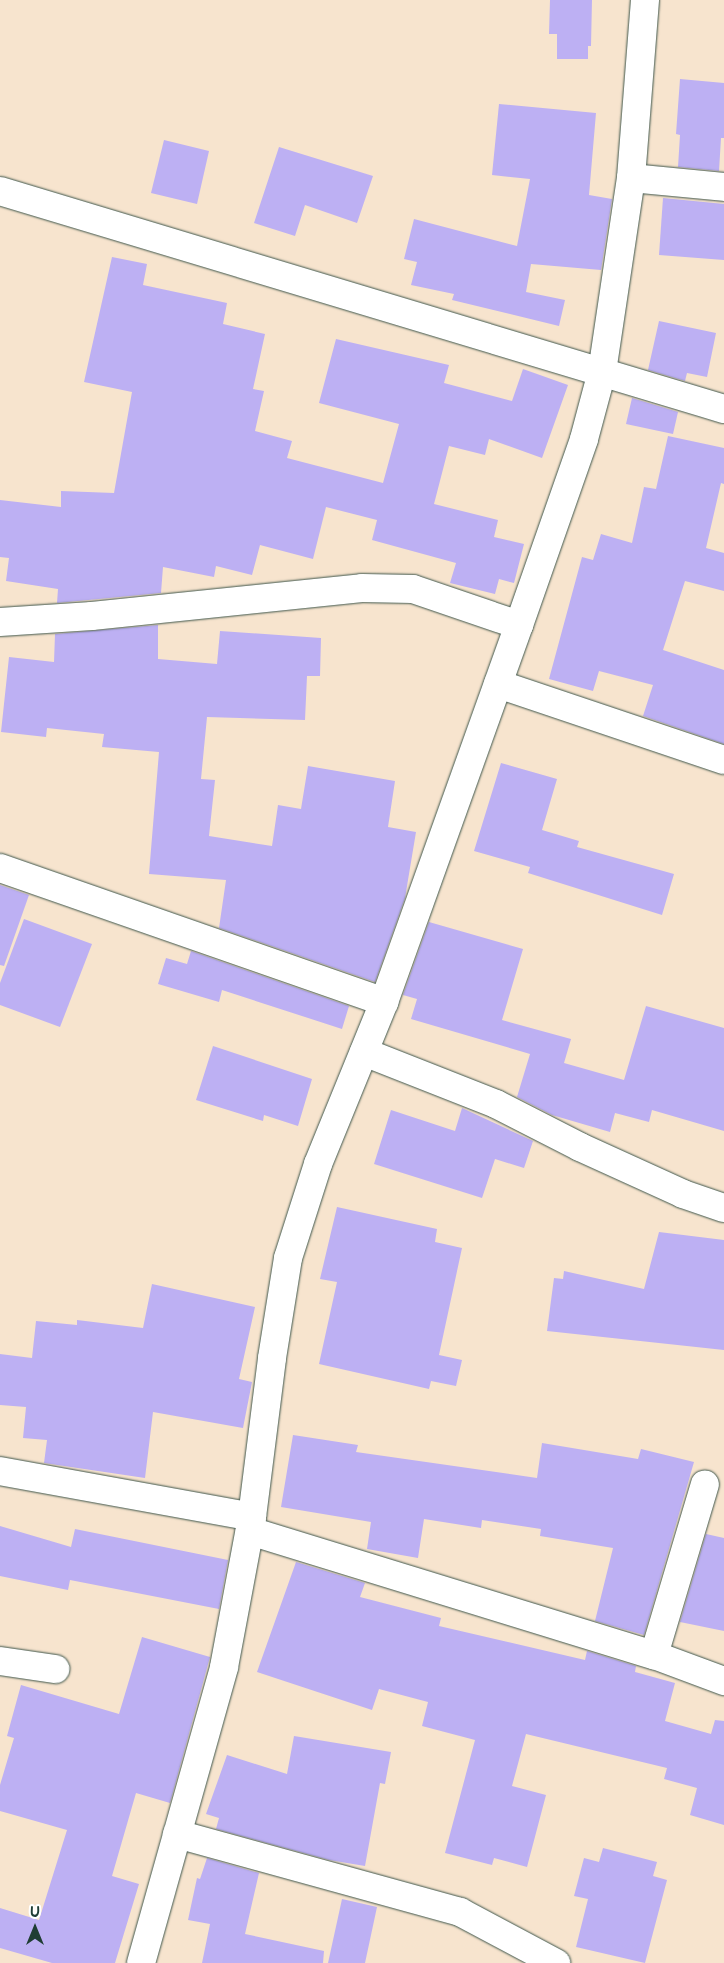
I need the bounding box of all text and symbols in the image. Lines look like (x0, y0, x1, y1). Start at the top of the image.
north arrow (10, 1903, 60, 1953)
text: U (30, 1904, 40, 1921)

